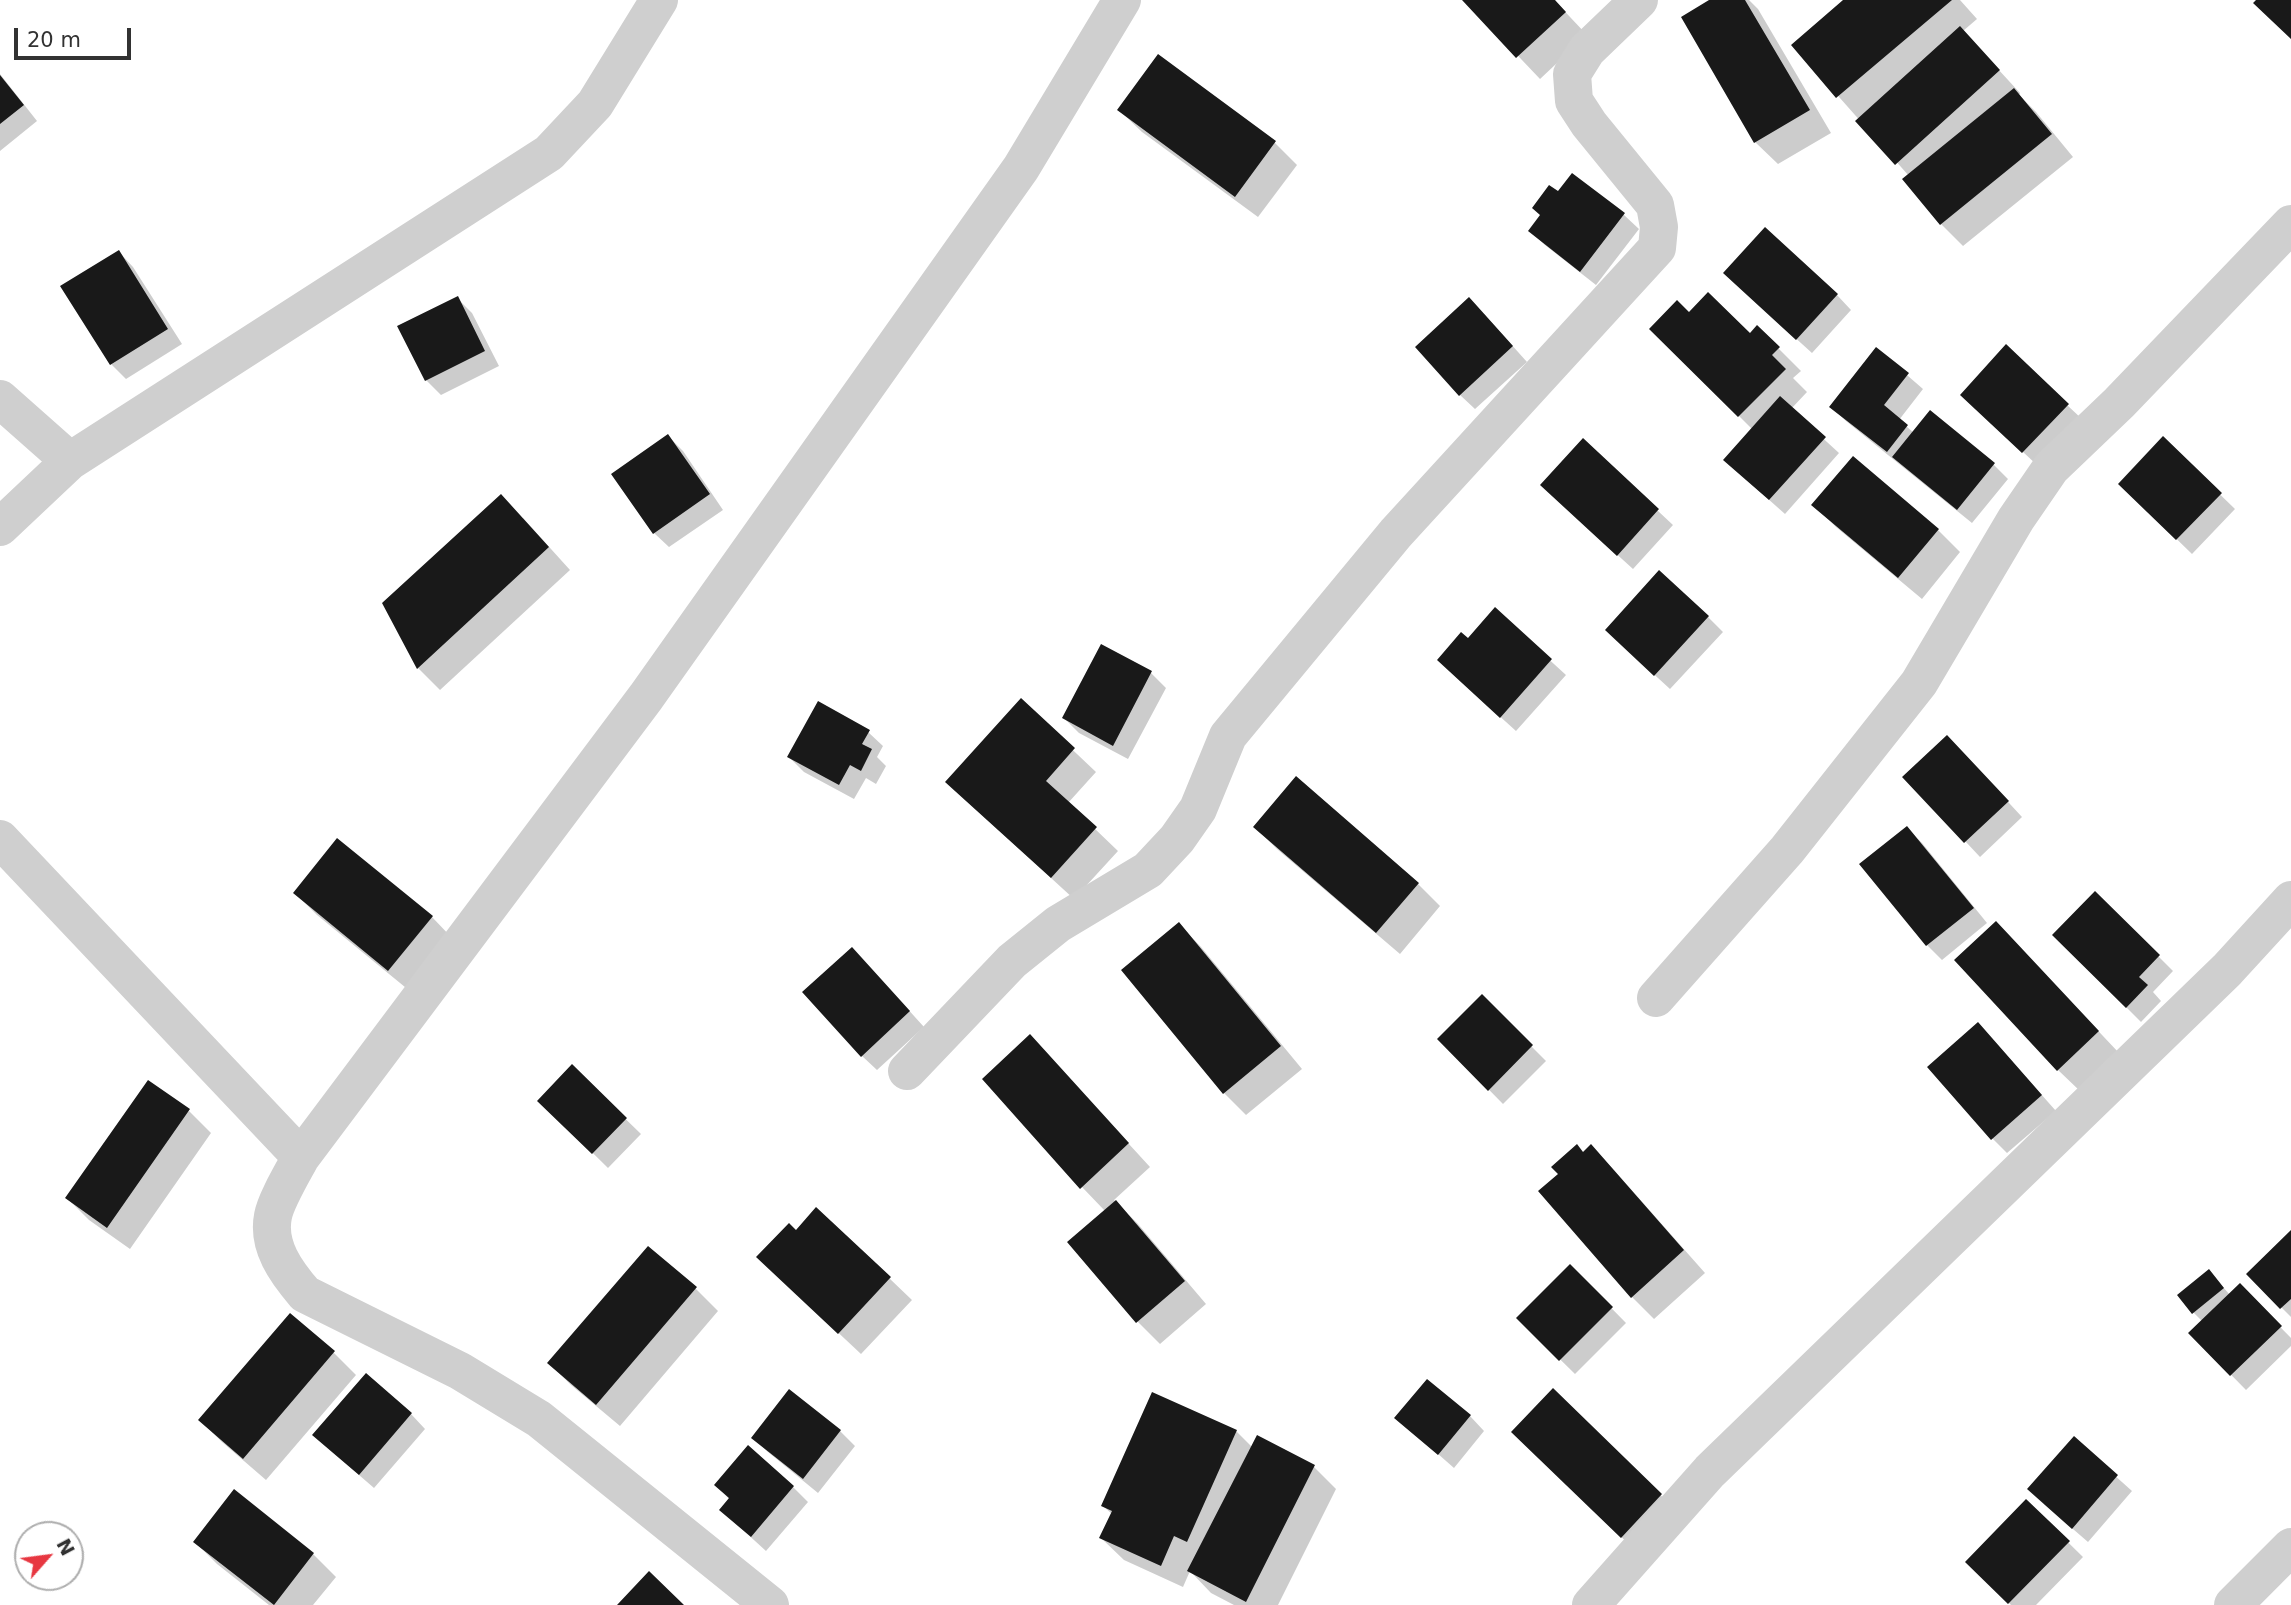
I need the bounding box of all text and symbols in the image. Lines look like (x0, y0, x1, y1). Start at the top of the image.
scale bar (18, 14, 135, 58)
text: 20 m (27, 28, 81, 52)
north arrow (14, 1521, 84, 1591)
text: N (52, 1535, 79, 1559)

